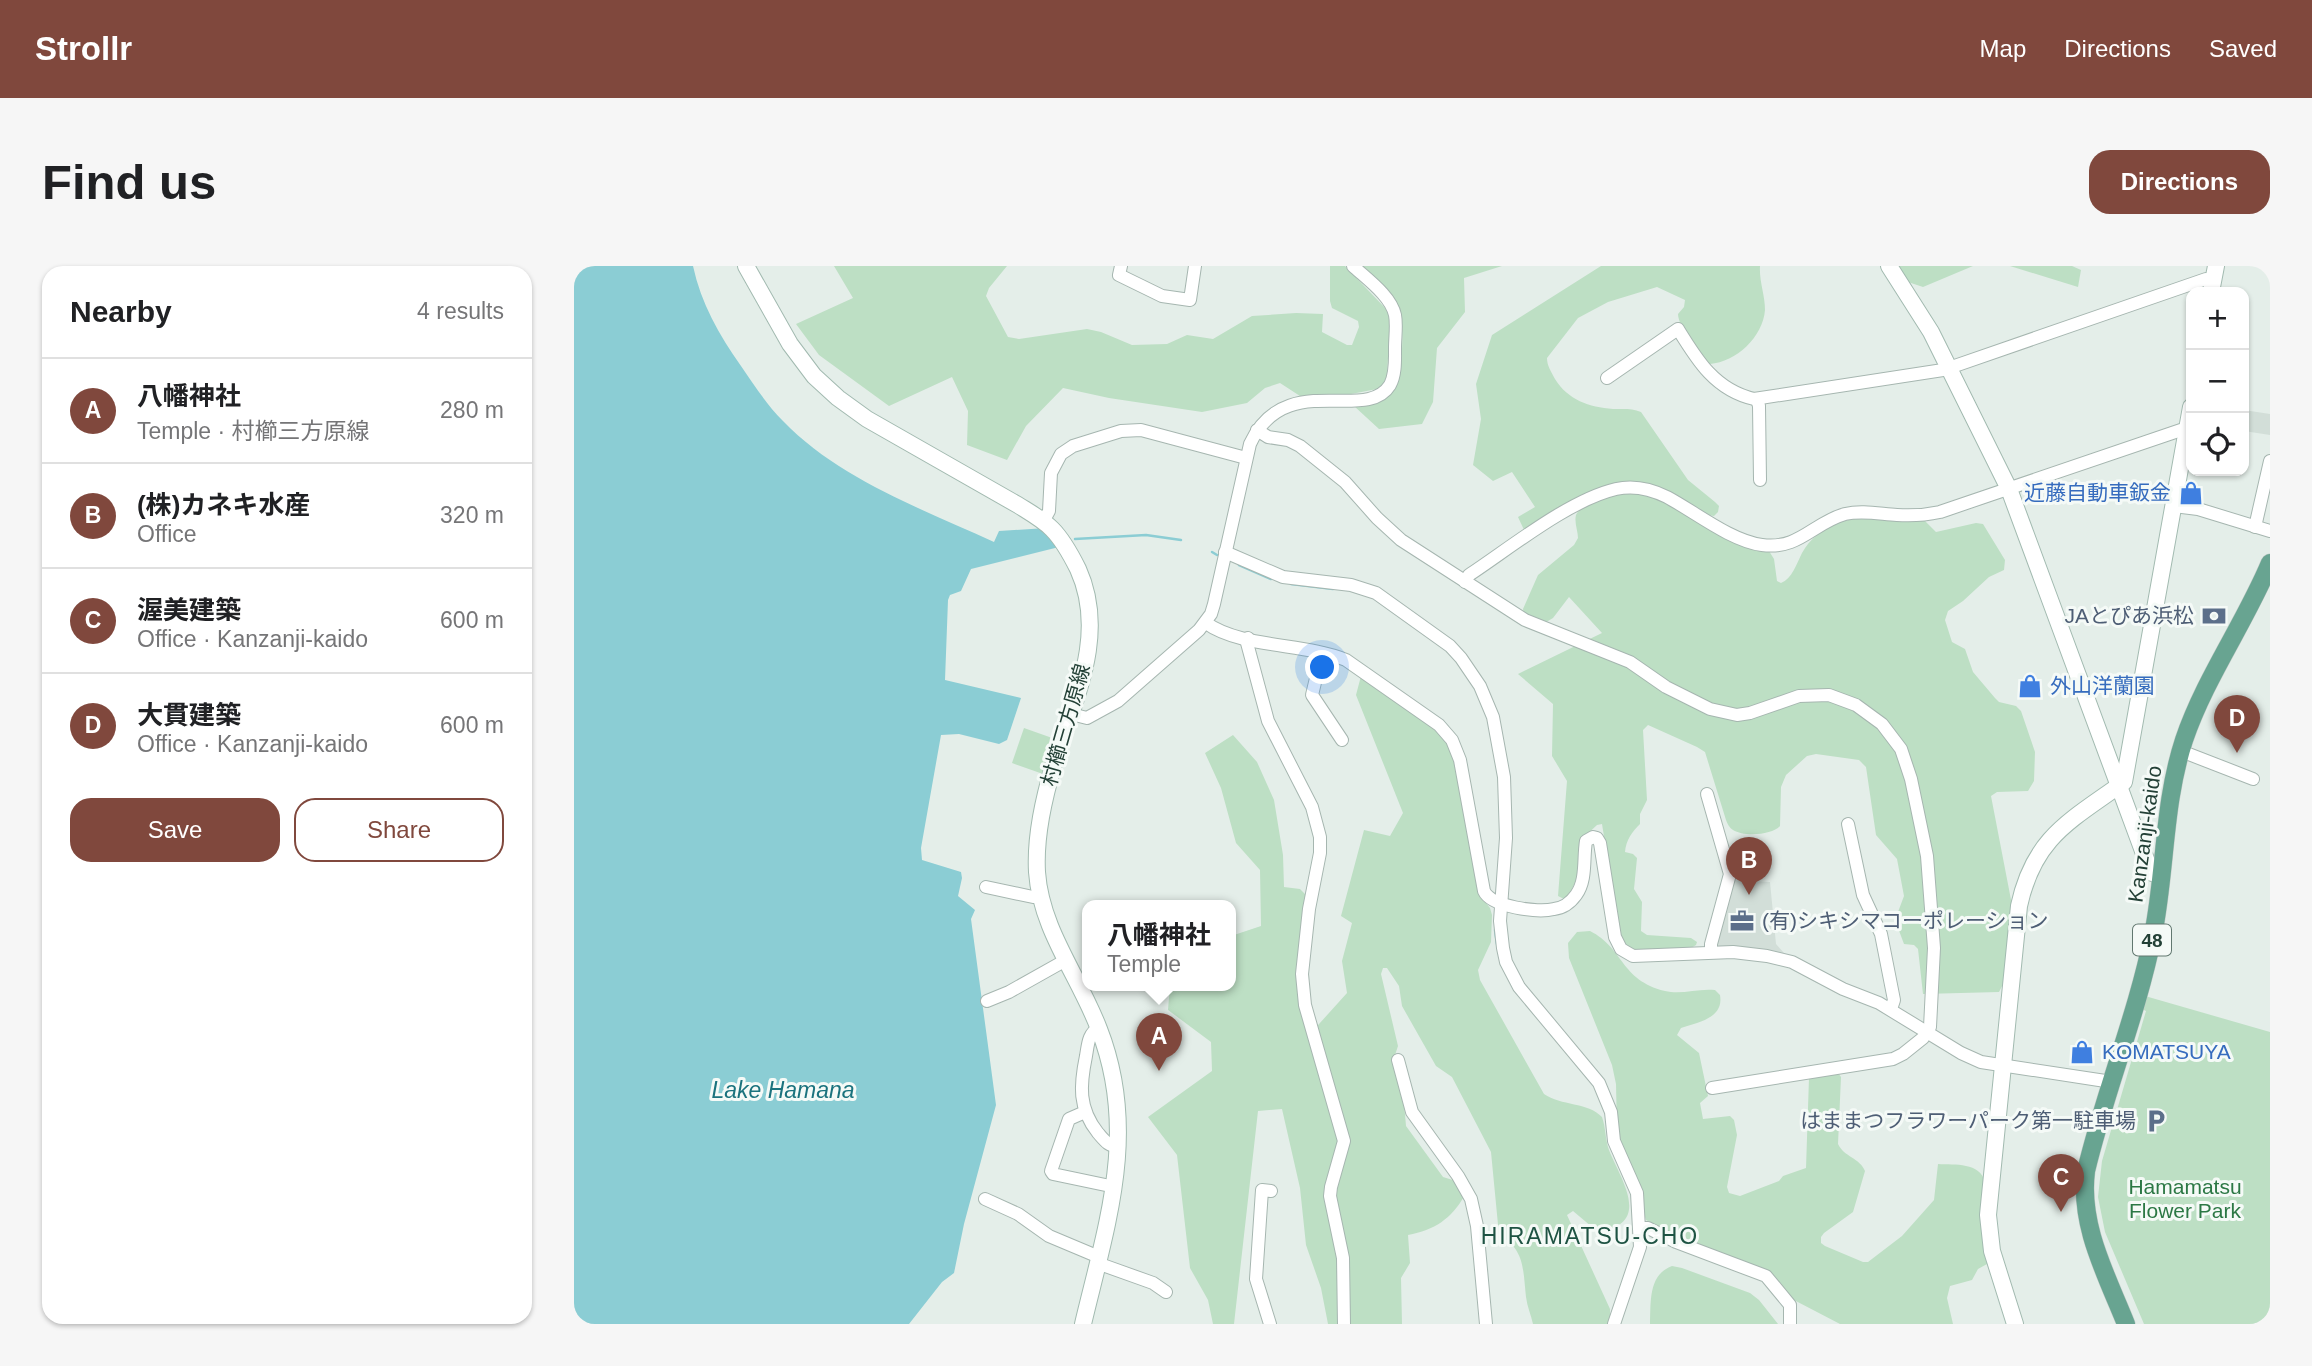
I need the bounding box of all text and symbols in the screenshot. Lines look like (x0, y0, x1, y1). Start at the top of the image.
text: Strollr (35, 30, 132, 67)
text: Map (1980, 35, 2026, 62)
text: Directions (2064, 35, 2171, 62)
text: Saved (2209, 35, 2277, 62)
button: Directions (2089, 150, 2270, 214)
text: Find us (42, 155, 216, 209)
map controls (2186, 287, 2249, 476)
button: + (2186, 287, 2249, 350)
text: Nearby (70, 295, 172, 328)
text: 4 results (417, 298, 504, 324)
button: − (2186, 350, 2249, 413)
text: 八幡神社 (137, 381, 241, 411)
text: A (85, 397, 101, 423)
text: 280 m (440, 397, 504, 423)
button: locate (2186, 413, 2249, 476)
text: Temple · 村櫛三方原線 (137, 418, 370, 444)
shop icon: 近藤自動車鈑金 (2177, 479, 2205, 507)
place label: 近藤自動車鈑金 (2024, 481, 2171, 504)
text: (株)カネキ水産 (137, 490, 310, 520)
text: B (85, 502, 101, 528)
text: 320 m (440, 502, 504, 528)
text: Office (137, 521, 197, 547)
text: 渥美建築 (137, 595, 241, 625)
bank icon: JAとぴあ浜松 (2200, 602, 2228, 630)
place label: JAとぴあ浜松 (2064, 604, 2194, 627)
text: C (85, 607, 101, 633)
text: 600 m (440, 607, 504, 633)
text: Office · Kanzanji-kaido (137, 626, 368, 652)
your location (1305, 650, 1339, 684)
street label: 村櫛三方原線 (1037, 661, 1094, 789)
shop icon: 外山洋蘭園 (2016, 672, 2044, 700)
place label: 外山洋蘭園 (2050, 674, 2155, 697)
pin: D (2214, 695, 2260, 753)
text: 大貫建築 (137, 700, 241, 730)
text: D (85, 712, 101, 738)
text: 600 m (440, 712, 504, 738)
text: Office · Kanzanji-kaido (137, 731, 368, 757)
street label: Kanzanji-kaido (2124, 764, 2165, 904)
button: Save (70, 798, 280, 862)
button: Share (294, 798, 504, 862)
pin: B (1726, 837, 1772, 895)
popup (1082, 900, 1236, 991)
office icon: (有)シキシマコーポレーション (1728, 907, 1756, 935)
place label: (有)シキシマコーポレーション (1762, 909, 2049, 932)
text: 八幡神社 (1107, 920, 1211, 950)
road number: 48 (2133, 925, 2171, 956)
text: Temple (1107, 951, 1181, 977)
pin: A (1136, 1013, 1182, 1071)
shop icon: KOMATSUYA (2068, 1038, 2096, 1066)
place label: KOMATSUYA (2102, 1040, 2231, 1063)
water label: Lake Hamana (711, 1077, 855, 1103)
parking icon: はままつフラワーパーク第一駐車場 (2142, 1107, 2170, 1135)
place label: はままつフラワーパーク第一駐車場 (1800, 1109, 2136, 1132)
pin: C (2038, 1154, 2084, 1212)
park label: Hamamatsu Flower Park (2128, 1175, 2242, 1222)
district label: HIRAMATSU-CHO (1481, 1223, 1699, 1249)

